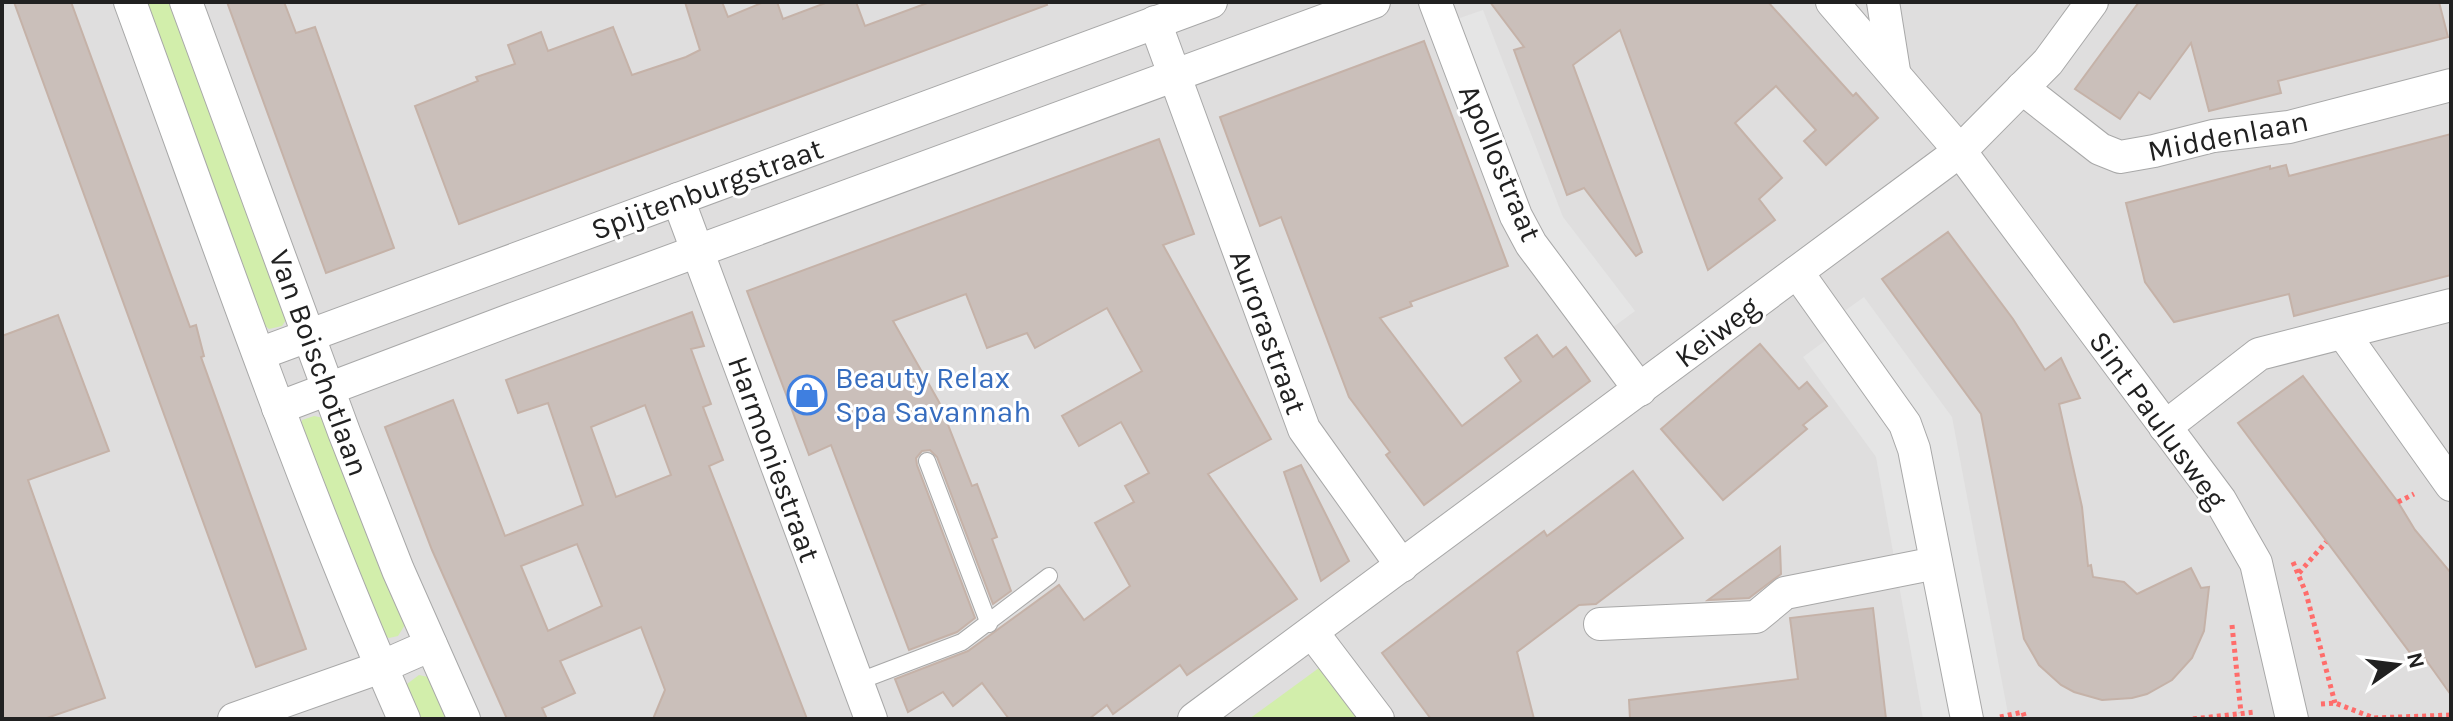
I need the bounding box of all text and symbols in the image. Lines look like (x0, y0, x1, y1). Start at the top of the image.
street label: Apollostraat (1451, 79, 1549, 247)
street label: Middenlaan (2145, 103, 2311, 169)
street label: Spijtenburgstraat (586, 130, 828, 248)
street label: Van Boischotlaan (261, 245, 377, 481)
street label: Aurorastraat (1222, 245, 1314, 419)
street label: Keiweg (1668, 289, 1766, 375)
street label: Sint Paulusweg (2081, 324, 2235, 516)
street label: Harmoniestraat (720, 351, 828, 567)
place label: Beauty Relax Spa Savannah (835, 360, 1031, 430)
shop icon: Beauty Relax Spa Savannah (786, 374, 828, 416)
north arrow (2357, 625, 2437, 705)
text: N (2401, 650, 2430, 671)

